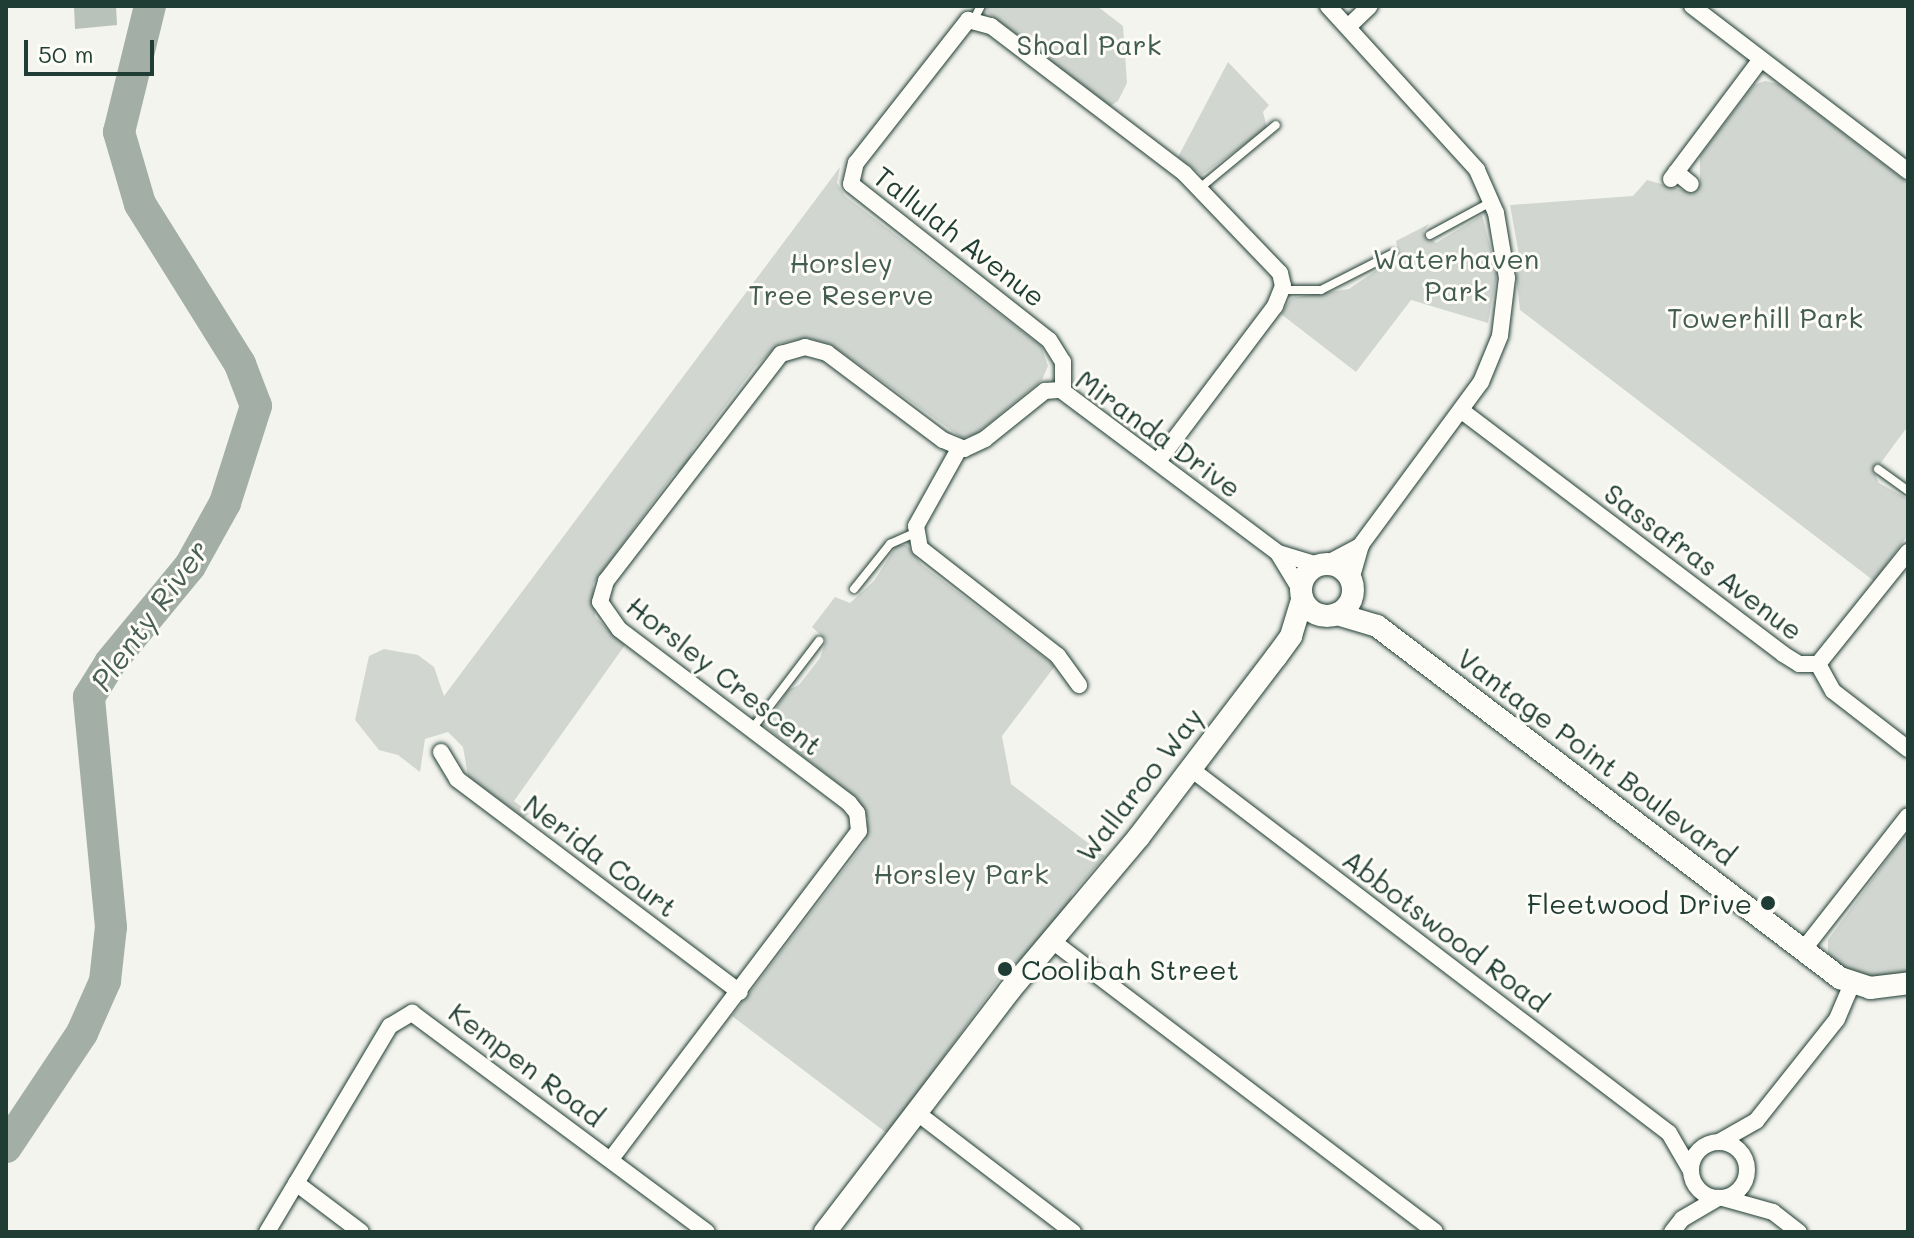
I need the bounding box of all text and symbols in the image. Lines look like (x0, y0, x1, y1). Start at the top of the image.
scale bar (28, 24, 158, 74)
park label: Shoal Park (1016, 27, 1162, 61)
text: 50 m (38, 38, 94, 69)
street label: Tallulah Avenue (868, 159, 1052, 313)
park label: Waterhaven Park (1373, 241, 1539, 307)
park label: Horsley Tree Reserve (748, 245, 934, 311)
park label: Towerhill Park (1667, 300, 1863, 334)
street label: Miranda Drive (1070, 362, 1248, 504)
street label: Sassafras Avenue (1598, 475, 1810, 647)
water label: Plenty River (82, 533, 216, 697)
street label: Horsley Crescent (621, 588, 829, 762)
street label: Vantage Point Boulevard (1451, 640, 1743, 872)
street label: Wallaroo Way (1068, 700, 1210, 868)
street label: Nerida Court (518, 786, 684, 924)
street label: Abbotswood Road (1336, 842, 1556, 1018)
park label: Horsley Park (873, 856, 1049, 890)
place label: Fleetwood Drive (1527, 886, 1752, 920)
marker: Fleetwood Drive (1759, 894, 1777, 912)
place label: Coolibah Street (1021, 952, 1239, 986)
marker: Coolibah Street (996, 960, 1014, 978)
street label: Kempen Road (443, 995, 611, 1133)

